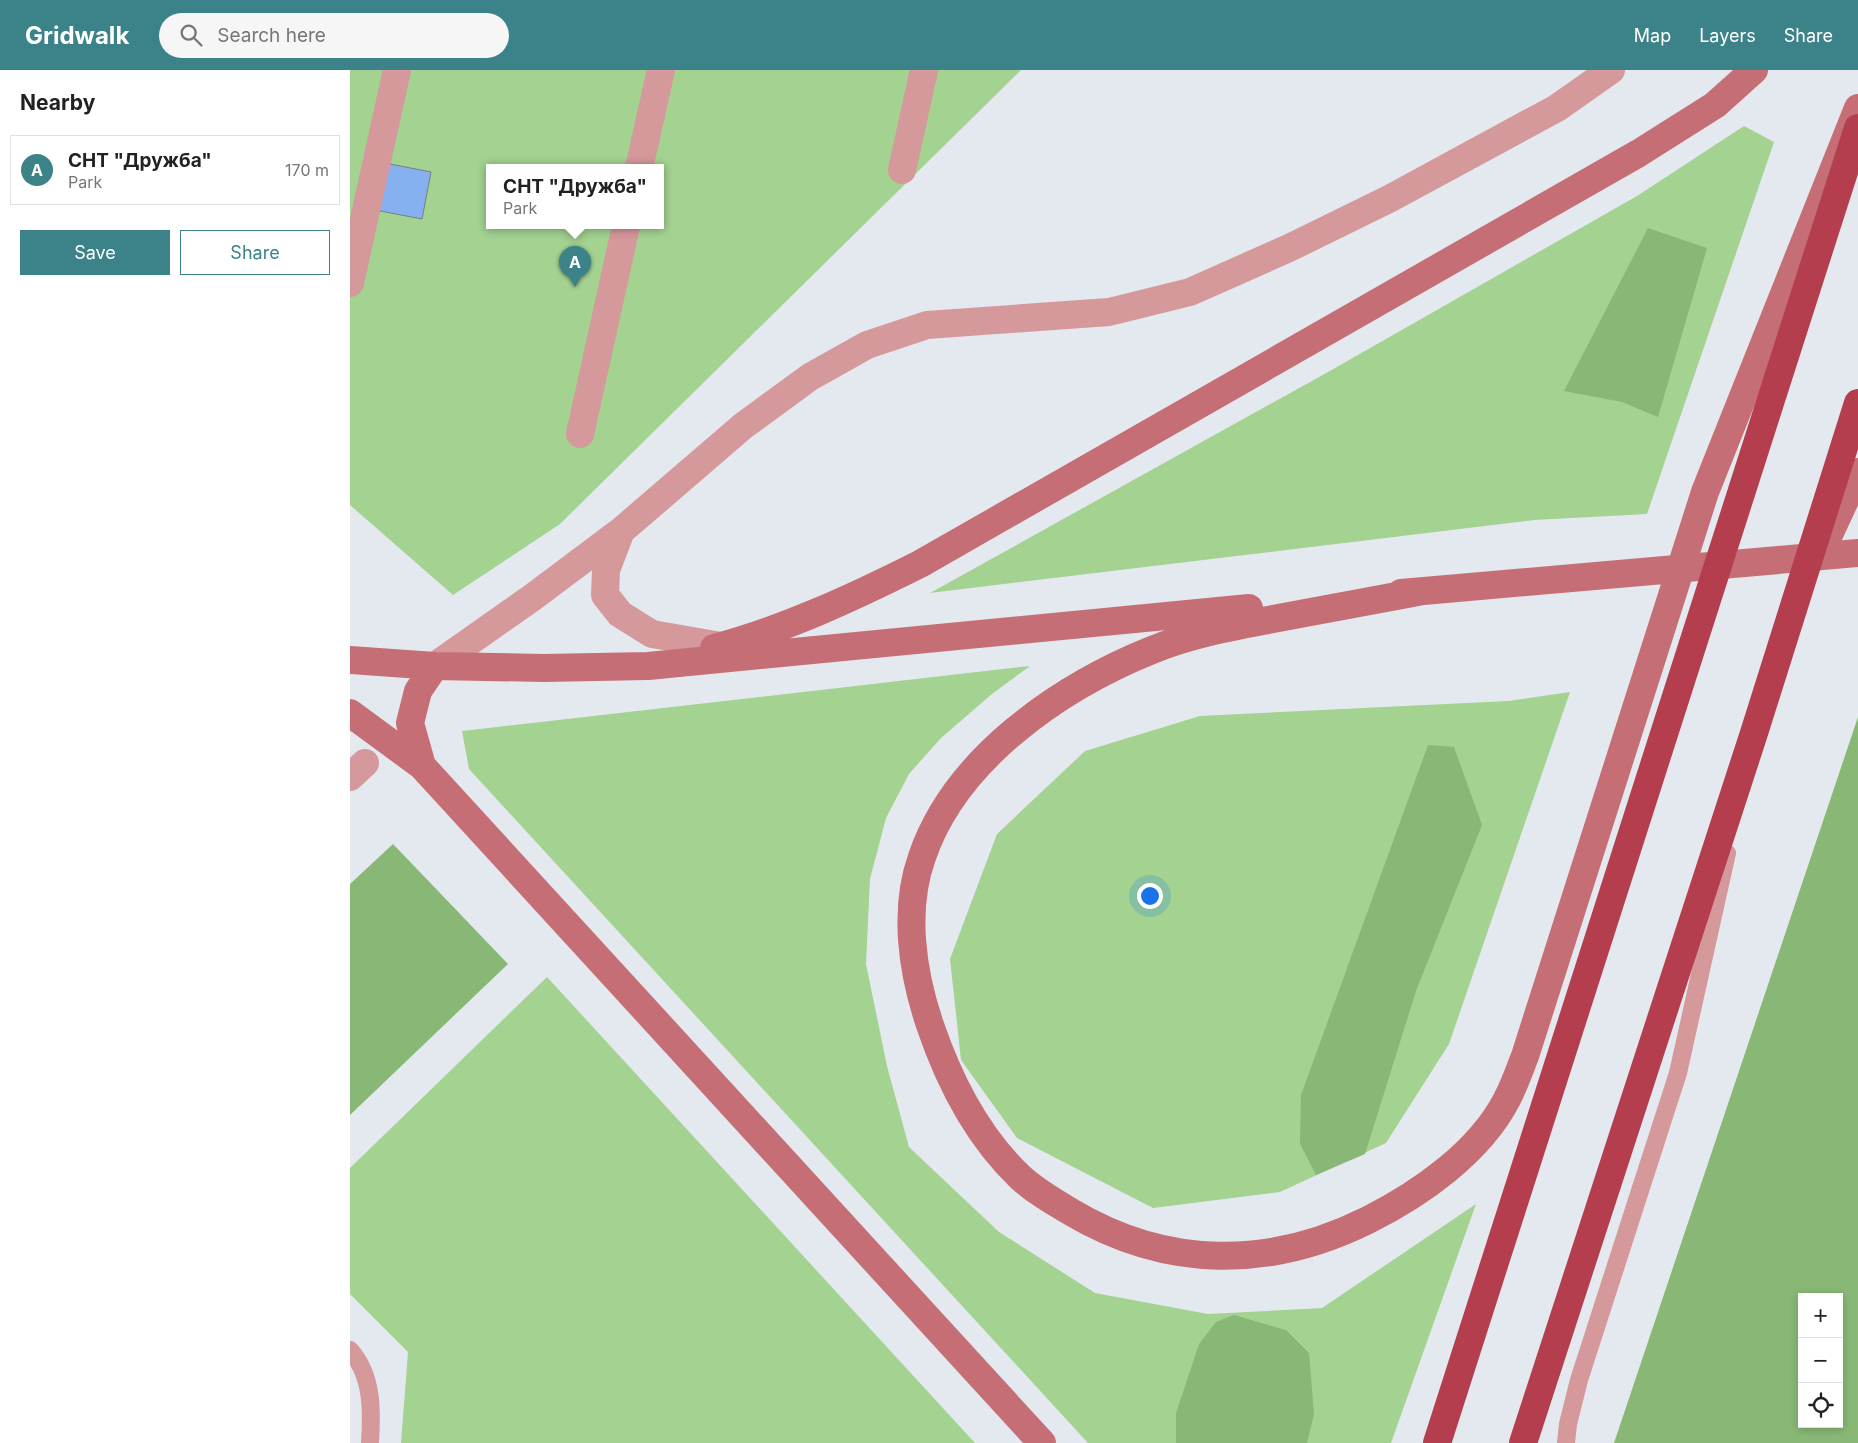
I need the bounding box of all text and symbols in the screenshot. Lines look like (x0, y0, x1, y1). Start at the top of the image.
search box (159, 13, 509, 58)
text: Gridwalk (25, 21, 129, 50)
icon: search (177, 21, 205, 49)
text: Search here (217, 24, 326, 47)
text: Map (1634, 25, 1671, 46)
text: Layers (1699, 25, 1756, 46)
text: Share (1784, 25, 1833, 46)
text: Nearby (20, 90, 95, 115)
text: СНТ "Дружба" (68, 149, 212, 172)
text: A (31, 160, 43, 180)
text: 170 m (285, 160, 329, 180)
popup (486, 164, 664, 229)
text: Park (68, 172, 102, 192)
text: СНТ "Дружба" (503, 175, 647, 198)
text: Park (503, 198, 537, 218)
button: Save (20, 230, 170, 275)
button: Share (180, 230, 330, 275)
pin: A (559, 246, 591, 287)
your location (1137, 883, 1163, 909)
map controls (1798, 1293, 1843, 1428)
button: + (1798, 1293, 1843, 1338)
button: − (1798, 1338, 1843, 1383)
button: locate (1798, 1383, 1843, 1428)

